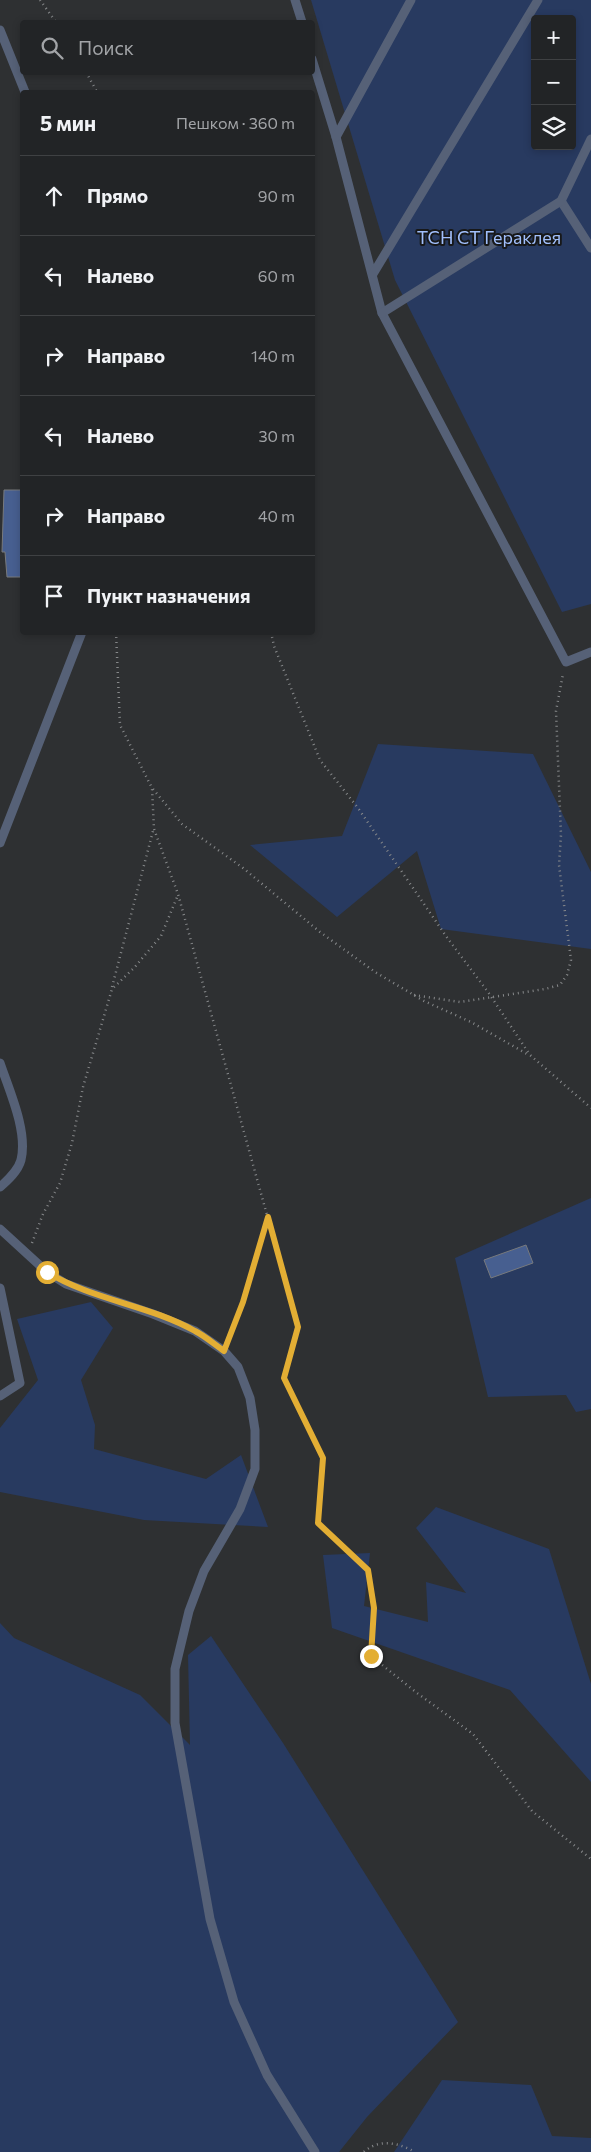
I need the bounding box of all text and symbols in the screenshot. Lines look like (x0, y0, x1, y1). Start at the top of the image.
map controls (531, 15, 576, 150)
button: + (531, 15, 576, 60)
search box (20, 20, 315, 75)
icon: search (38, 34, 66, 62)
text: Поиск (78, 36, 134, 59)
button: − (531, 60, 576, 105)
button: layers (531, 105, 576, 150)
text: 5 мин (40, 110, 96, 135)
text: Пешком · 360 m (176, 113, 295, 132)
icon: ahead (40, 182, 68, 210)
text: Прямо (87, 184, 148, 207)
text: 90 m (258, 186, 295, 205)
park label: ТСН СТ Гераклея (417, 226, 561, 248)
icon: left (40, 262, 68, 290)
text: Налево (87, 264, 154, 287)
text: 60 m (258, 266, 295, 285)
icon: right (40, 342, 68, 370)
text: Направо (87, 344, 165, 367)
text: 140 m (251, 346, 295, 365)
icon: left (40, 422, 68, 450)
text: Налево (87, 424, 154, 447)
text: 30 m (258, 426, 295, 445)
icon: right (40, 502, 68, 530)
text: Направо (87, 504, 165, 527)
text: 40 m (258, 506, 295, 525)
icon: arrive (40, 582, 68, 610)
text: Пункт назначения (87, 584, 250, 607)
route start (36, 1261, 59, 1284)
route end (360, 1645, 383, 1668)

